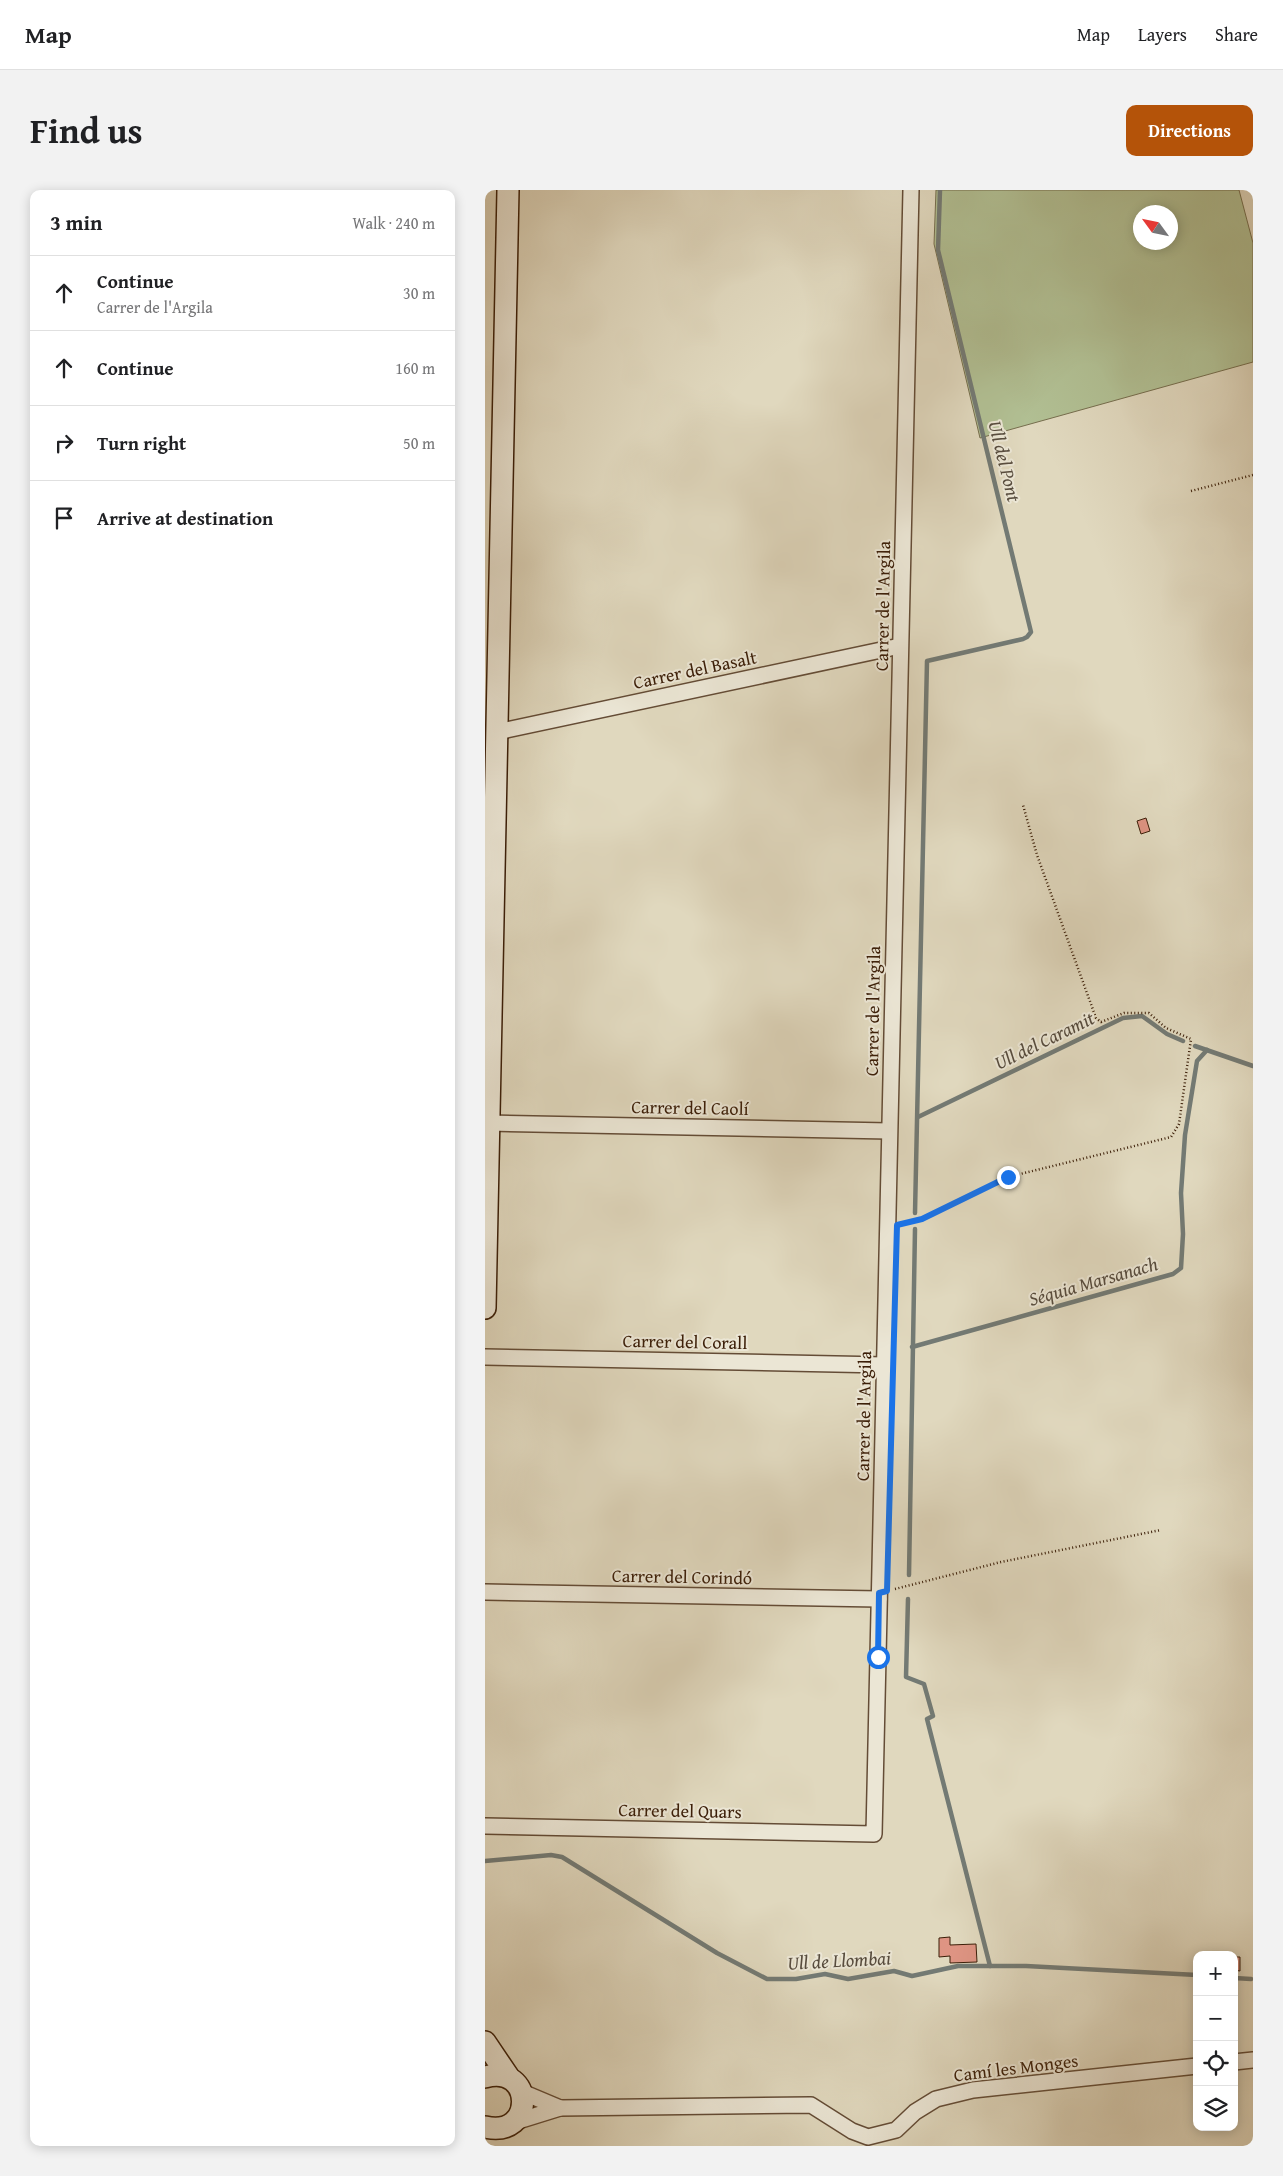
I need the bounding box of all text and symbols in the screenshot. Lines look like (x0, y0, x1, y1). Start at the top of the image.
text: Map (25, 17, 72, 52)
text: Map (1077, 21, 1110, 48)
text: Layers (1138, 21, 1187, 48)
text: Share (1215, 21, 1258, 48)
text: Find us (30, 105, 143, 156)
button: Directions (1126, 105, 1253, 156)
north arrow (1133, 205, 1178, 250)
text: 3 min (50, 207, 102, 238)
text: Walk · 240 m (352, 211, 435, 235)
text: Continue (97, 267, 174, 295)
icon: ahead (50, 279, 78, 307)
text: 30 m (403, 281, 435, 305)
text: Carrer de l'Argila (97, 295, 213, 319)
icon: ahead (50, 354, 78, 382)
text: Continue (97, 354, 174, 382)
text: 160 m (395, 356, 435, 380)
water label: Ull del Pont (981, 417, 1029, 506)
icon: right (50, 429, 78, 457)
text: Turn right (97, 429, 186, 457)
text: 50 m (403, 431, 435, 455)
icon: arrive (50, 504, 78, 532)
text: Arrive at destination (97, 504, 273, 532)
street label: Carrer de l'Argila (868, 540, 897, 671)
street label: Carrer del Basalt (631, 643, 760, 696)
street label: Carrer de l'Argila (858, 945, 887, 1076)
water label: Ull del Caramit (989, 1003, 1100, 1076)
street label: Carrer del Caolí (631, 1093, 750, 1122)
route end (997, 1166, 1020, 1189)
water label: Séquia Marsanach (1025, 1249, 1161, 1313)
street label: Carrer del Corall (622, 1327, 748, 1356)
street label: Carrer de l'Argila (849, 1350, 878, 1481)
street label: Carrer del Corindó (612, 1562, 752, 1591)
route start (867, 1646, 890, 1669)
street label: Carrer del Quars (618, 1796, 742, 1825)
water label: Ull de Llombai (787, 1943, 892, 1977)
map controls (1193, 1951, 1238, 2131)
button: + (1193, 1951, 1238, 1996)
button: − (1193, 1996, 1238, 2041)
button: locate (1193, 2041, 1238, 2086)
street label: Camí les Monges (952, 2046, 1080, 2089)
button: layers (1193, 2086, 1238, 2131)

